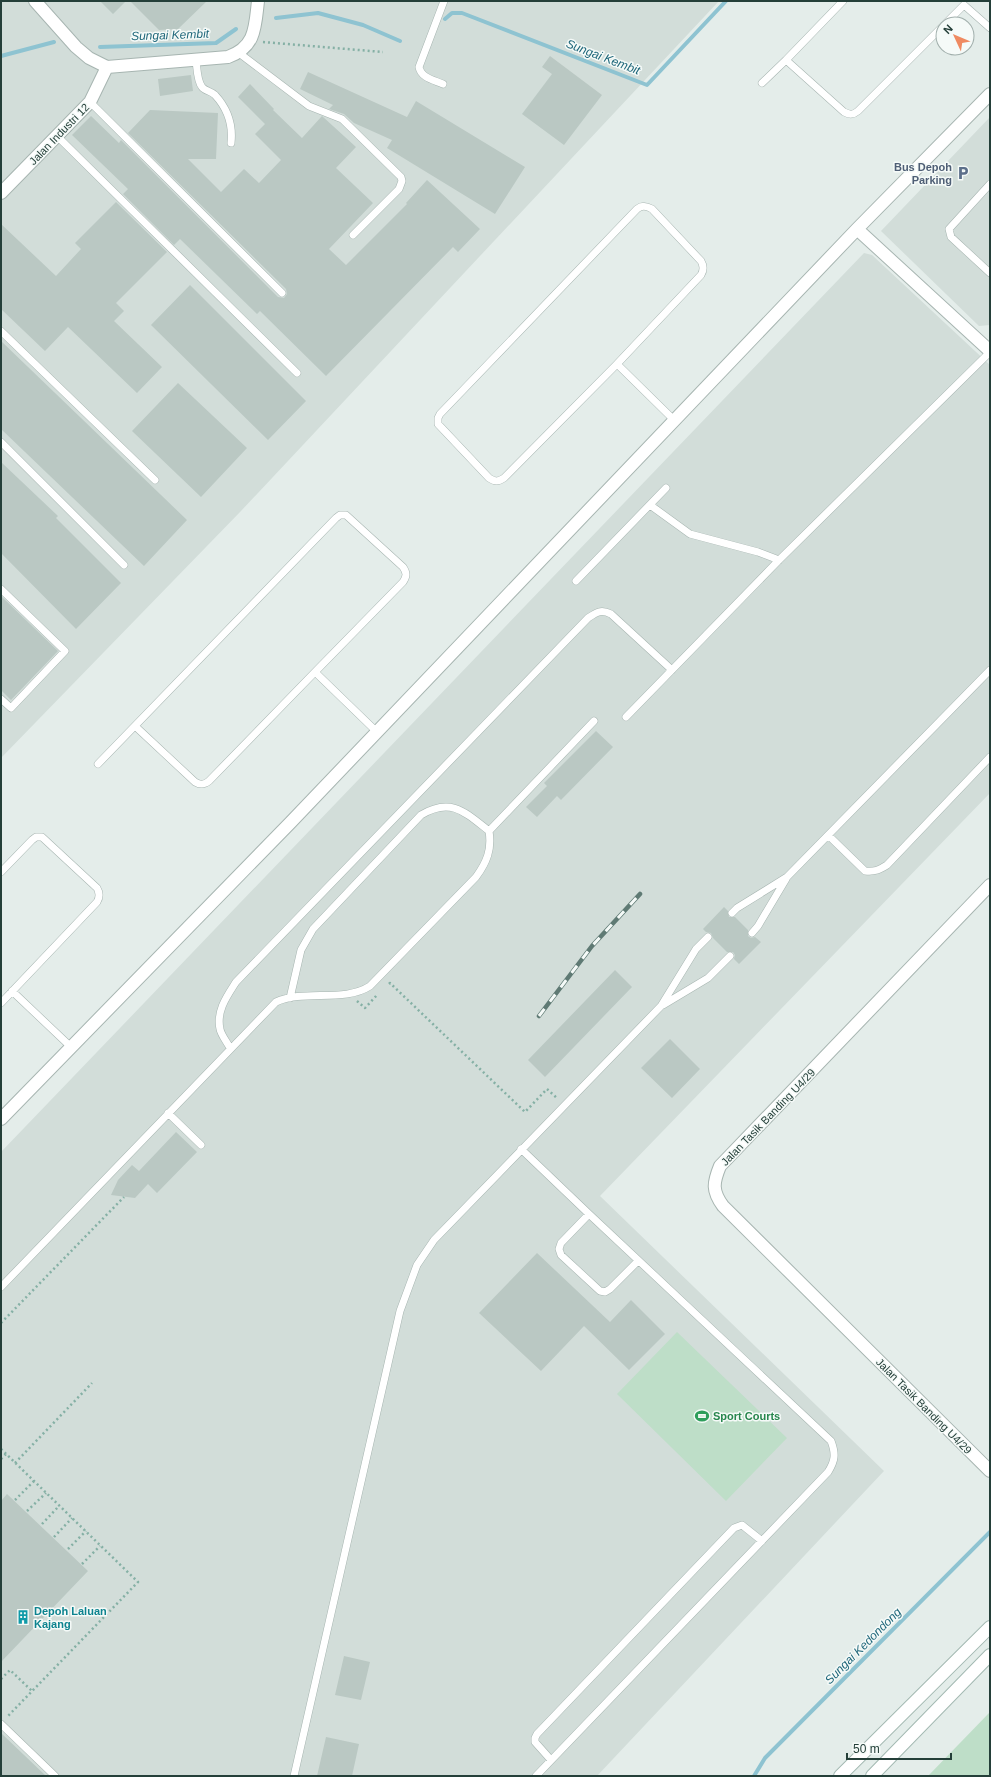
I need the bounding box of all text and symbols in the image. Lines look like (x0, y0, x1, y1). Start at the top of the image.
north arrow (935, 16, 975, 56)
text: N (941, 22, 955, 36)
water label: Sungai Kembit (131, 27, 210, 43)
water label: Sungai Kembit (564, 36, 643, 78)
street label: Jalan Industri 12 (27, 101, 91, 167)
place label: Bus Depoh Parking (894, 161, 952, 186)
parking icon: Bus Depoh Parking (955, 165, 971, 181)
street label: Jalan Tasik Banding U4/29 (719, 1066, 817, 1168)
street label: Jalan Tasik Banding U4/29 (874, 1356, 974, 1456)
sports icon: Sport Courts (694, 1408, 710, 1424)
place label: Sport Courts (713, 1410, 780, 1422)
place label: Depoh Laluan Kajang (34, 1605, 107, 1630)
water label: Sungai Kedondong (822, 1605, 904, 1687)
building icon: Depoh Laluan Kajang (15, 1609, 31, 1625)
scale bar (847, 1735, 951, 1761)
text: 50 m (853, 1742, 880, 1756)

